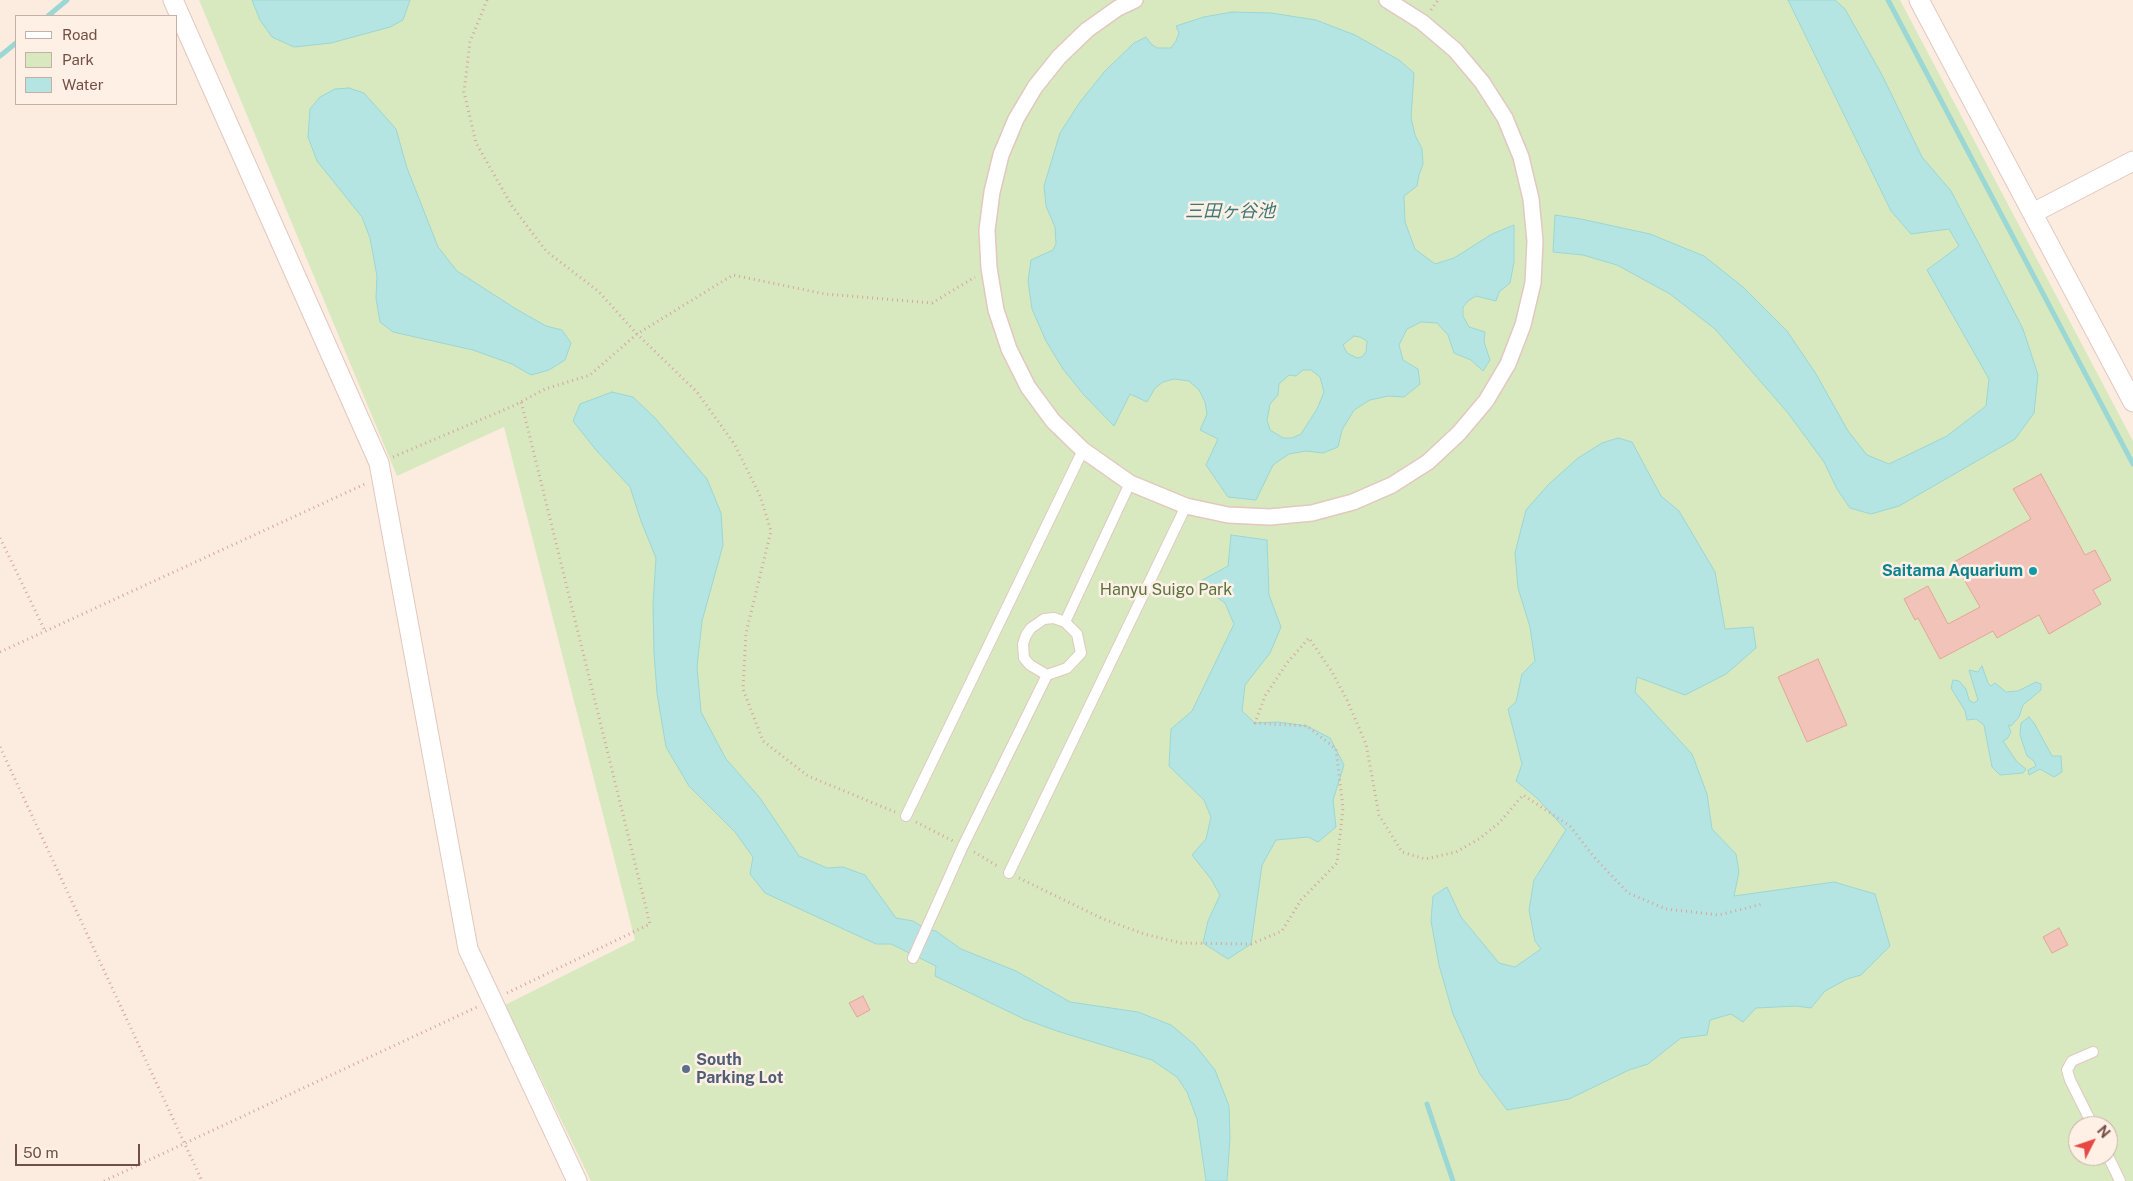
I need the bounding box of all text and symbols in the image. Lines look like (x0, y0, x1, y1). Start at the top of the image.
legend (15, 15, 178, 105)
text: Road (62, 26, 98, 43)
text: Park (62, 51, 94, 68)
text: Water (62, 76, 104, 93)
water label: 三田ヶ谷池 (1185, 200, 1275, 222)
place label: Saitama Aquarium (1882, 561, 2023, 581)
marker: Saitama Aquarium (2027, 565, 2039, 577)
park label: Hanyu Suigo Park (1100, 580, 1232, 600)
place label: South Parking Lot (696, 1050, 783, 1088)
marker: South Parking Lot (680, 1063, 692, 1075)
north arrow (2068, 1116, 2118, 1166)
text: N (2094, 1122, 2113, 1141)
scale bar (18, 1134, 142, 1166)
text: 50 m (23, 1144, 58, 1161)

